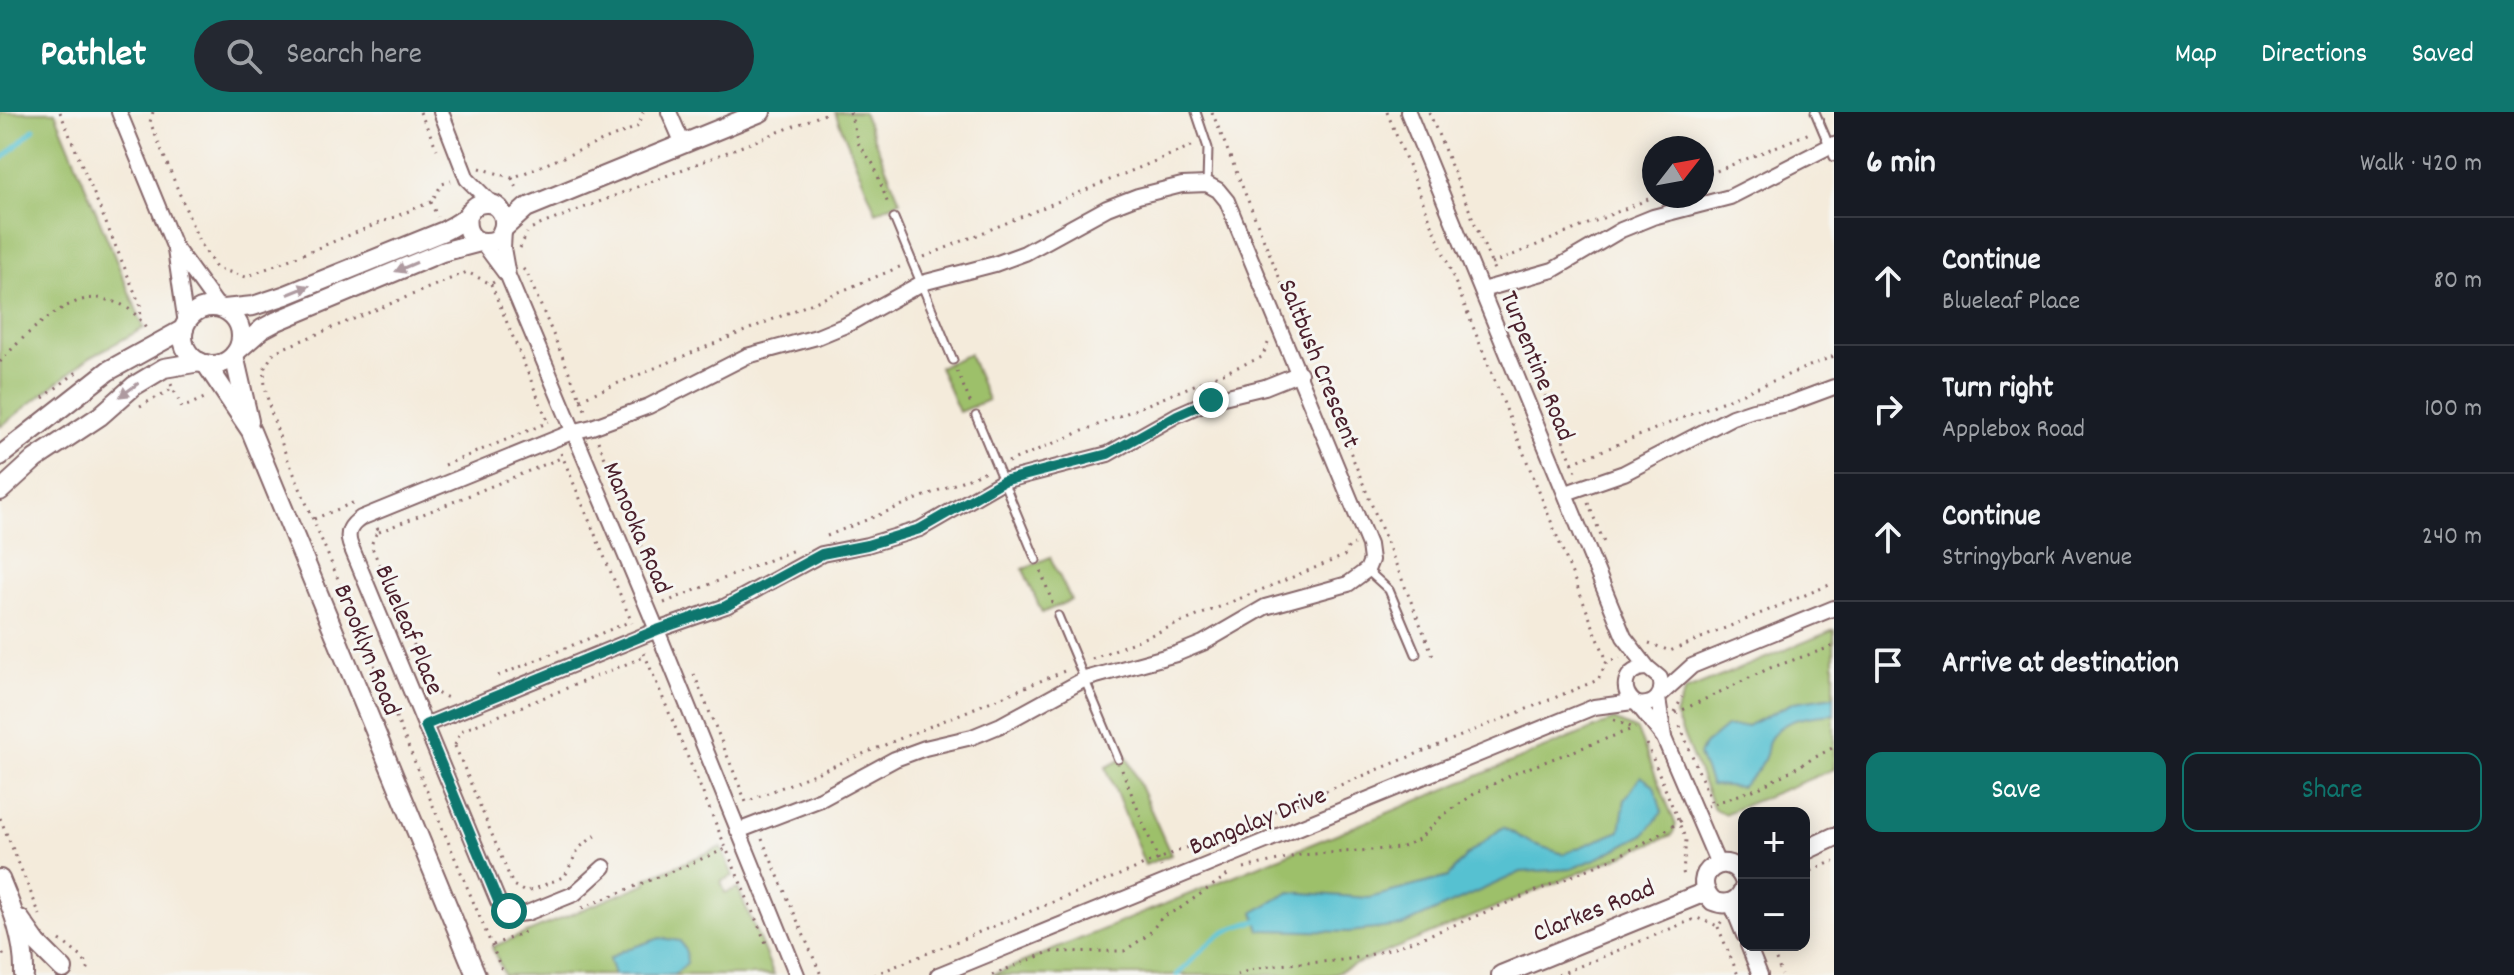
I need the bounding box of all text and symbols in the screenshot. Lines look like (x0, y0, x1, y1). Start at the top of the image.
search box (194, 20, 754, 92)
text: Pathlet (40, 29, 146, 84)
icon: search (222, 34, 266, 78)
text: Search here (286, 35, 422, 78)
text: Map (2175, 36, 2217, 76)
text: Directions (2261, 36, 2367, 76)
text: Saved (2411, 36, 2474, 76)
north arrow (1642, 136, 1714, 208)
text: 6 min (1866, 140, 1936, 189)
text: Walk · 420 m (2360, 146, 2482, 183)
text: Continue (1942, 241, 2041, 284)
icon: ahead (1866, 259, 1910, 303)
one-way arrow (394, 260, 418, 273)
text: 80 m (2434, 263, 2482, 300)
street label: Saltbush Crescent (1267, 274, 1369, 455)
one-way arrow (287, 283, 311, 296)
text: Blueleaf Place (1942, 284, 2080, 321)
street label: Turpentine Road (1489, 286, 1583, 447)
text: Turn right (1942, 369, 2053, 412)
one-way arrow (119, 382, 140, 397)
route end (1193, 382, 1229, 418)
icon: right (1866, 387, 1910, 431)
text: 100 m (2424, 391, 2482, 428)
text: Applebox Road (1942, 412, 2085, 449)
street label: Manooka Road (591, 457, 680, 600)
text: Continue (1942, 497, 2041, 540)
icon: ahead (1866, 515, 1910, 559)
text: 240 m (2422, 519, 2482, 556)
text: Stringybark Avenue (1942, 540, 2132, 577)
street label: Blueleaf Place (364, 560, 452, 701)
street label: Brooklyn Road (323, 579, 409, 722)
icon: arrive (1866, 643, 1910, 687)
text: Arrive at destination (1942, 644, 2179, 687)
button: Save (1866, 752, 2166, 832)
button: Share (2182, 752, 2482, 832)
street label: Bangalay Drive (1184, 778, 1333, 867)
map controls (1738, 807, 1810, 951)
button: + (1738, 807, 1810, 879)
street label: Clarkes Road (1528, 871, 1661, 953)
button: − (1738, 879, 1810, 951)
route start (491, 893, 527, 929)

